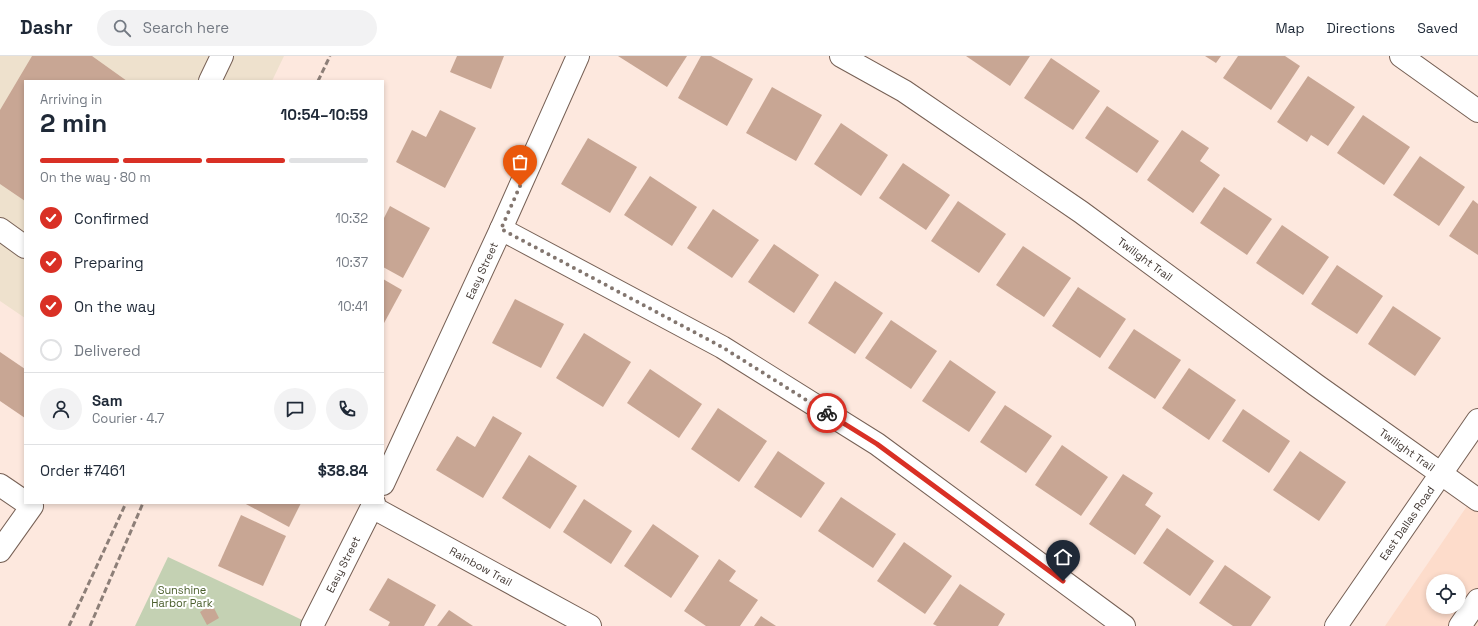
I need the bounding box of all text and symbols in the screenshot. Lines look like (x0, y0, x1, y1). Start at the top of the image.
search box (97, 10, 377, 46)
text: Dashr (20, 15, 73, 40)
icon: search (111, 17, 133, 39)
text: Search here (143, 18, 229, 37)
text: Map (1275, 19, 1305, 37)
text: Directions (1327, 19, 1395, 37)
text: Saved (1417, 19, 1458, 37)
text: Arriving in (40, 91, 102, 108)
text: 10:54–10:59 (280, 105, 368, 124)
text: 2 min (40, 106, 107, 140)
pin (503, 145, 537, 186)
icon: bag (509, 151, 531, 173)
text: On the way · 80 m (40, 169, 151, 186)
icon: check (40, 207, 62, 229)
text: Confirmed (74, 209, 149, 228)
text: 10:32 (335, 210, 368, 227)
street label: Twilight Trail (1115, 234, 1175, 284)
street label: Easy Street (462, 240, 501, 302)
icon: check (40, 251, 62, 273)
text: Preparing (74, 253, 144, 272)
text: 10:37 (336, 254, 368, 271)
icon: check (40, 295, 62, 317)
text: On the way (74, 297, 155, 316)
text: 10:41 (338, 298, 368, 315)
text: Delivered (74, 341, 141, 360)
button: person (40, 388, 82, 430)
button: chat (274, 388, 316, 430)
button: phone (326, 388, 368, 430)
text: Sam (92, 391, 123, 410)
courier (807, 393, 847, 433)
icon: bike (816, 402, 838, 424)
text: Courier · 4.7 (92, 410, 164, 427)
street label: Twilight Trail (1376, 425, 1438, 474)
text: Order #7461 (40, 461, 125, 480)
text: $38.84 (318, 461, 368, 480)
street label: East Dallas Road (1376, 483, 1437, 563)
street label: Easy Street (323, 534, 363, 595)
pin (1046, 540, 1080, 581)
street label: Rainbow Trail (447, 544, 515, 589)
icon: home (1052, 546, 1074, 568)
map controls (1426, 574, 1466, 614)
button: locate (1426, 574, 1466, 614)
park label: Sunshine Harbor Park (151, 583, 213, 610)

